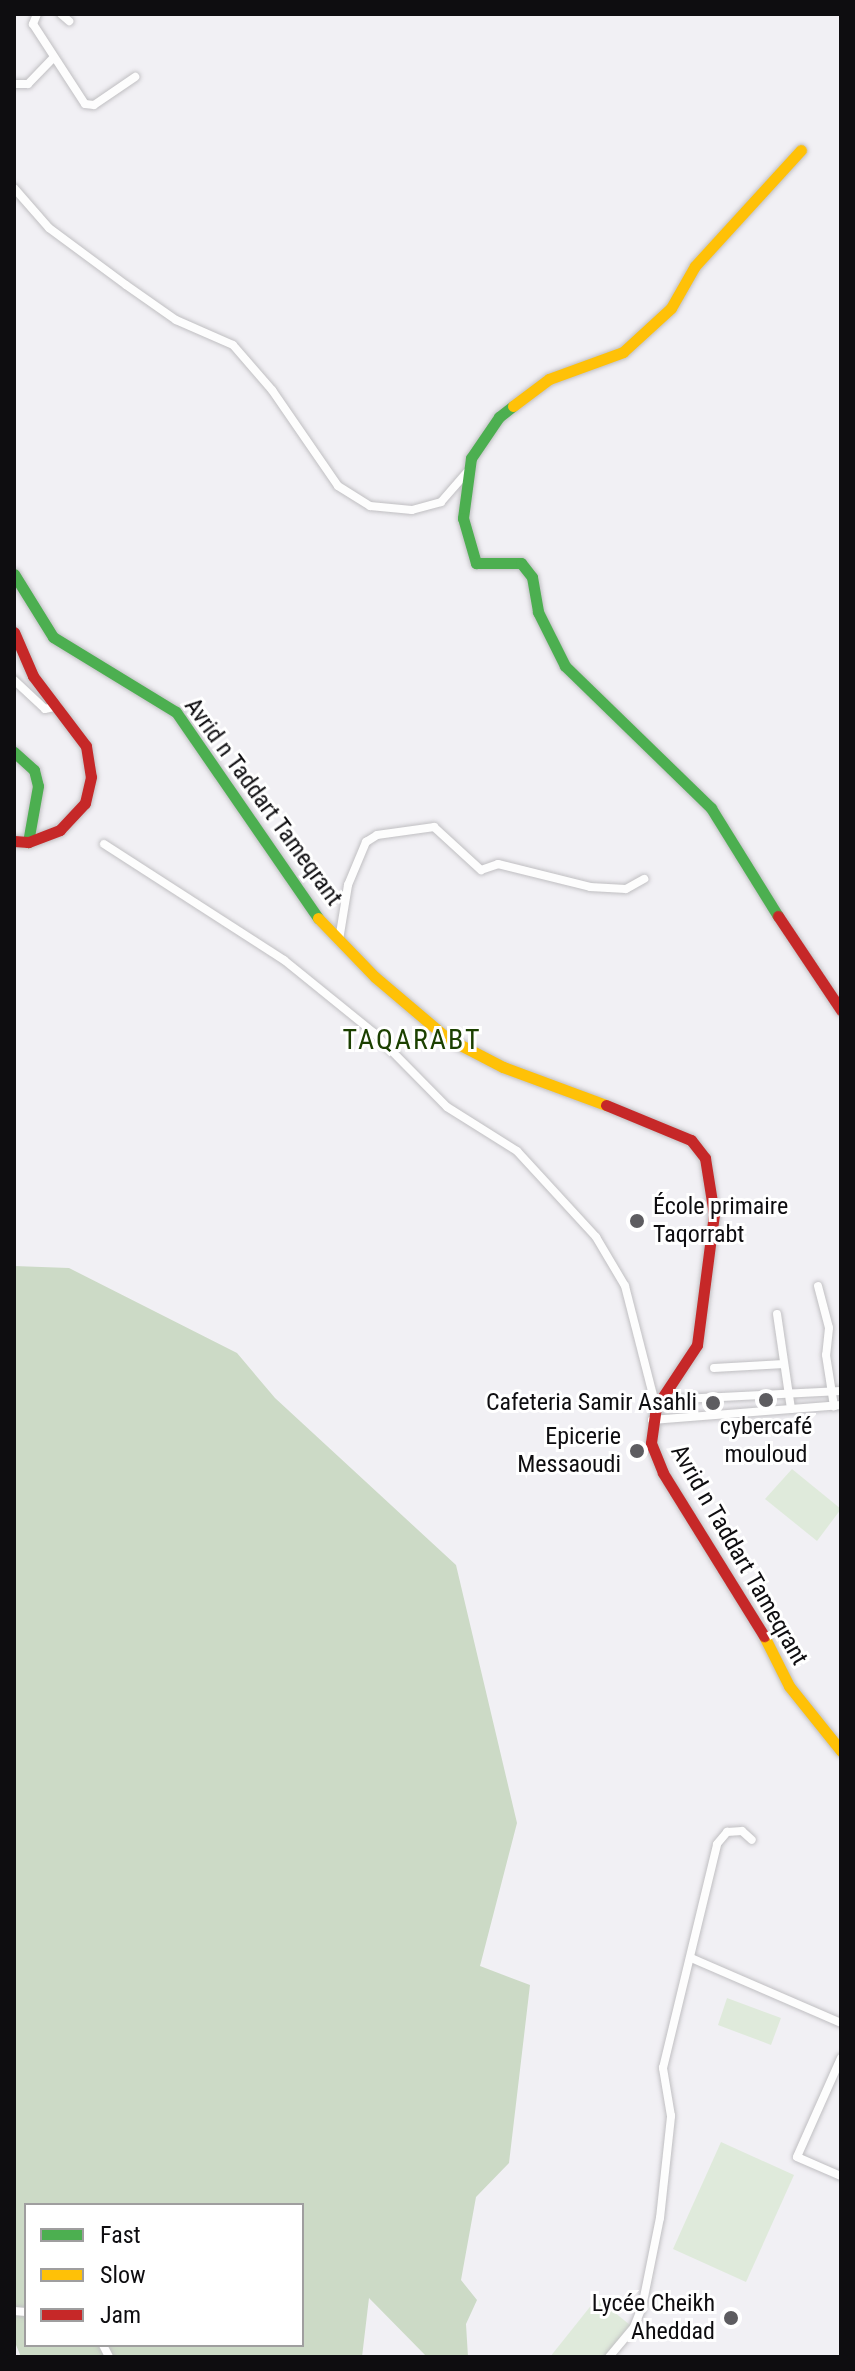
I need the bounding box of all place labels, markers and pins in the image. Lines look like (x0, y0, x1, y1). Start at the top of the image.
place label: École primaire Taqorrabt (653, 1193, 788, 1249)
marker: École primaire Taqorrabt (628, 1212, 646, 1230)
place label: Cafeteria Samir Asahli (486, 1389, 697, 1417)
marker: cybercafé mouloud (757, 1391, 775, 1409)
marker: Cafeteria Samir Asahli (704, 1394, 722, 1412)
place label: cybercafé mouloud (720, 1413, 812, 1469)
place label: Epicerie Messaoudi (517, 1423, 621, 1479)
marker: Epicerie Messaoudi (628, 1442, 646, 1460)
place label: Lycée Cheikh Aheddad (592, 2290, 715, 2346)
marker: Lycée Cheikh Aheddad (722, 2309, 740, 2327)

